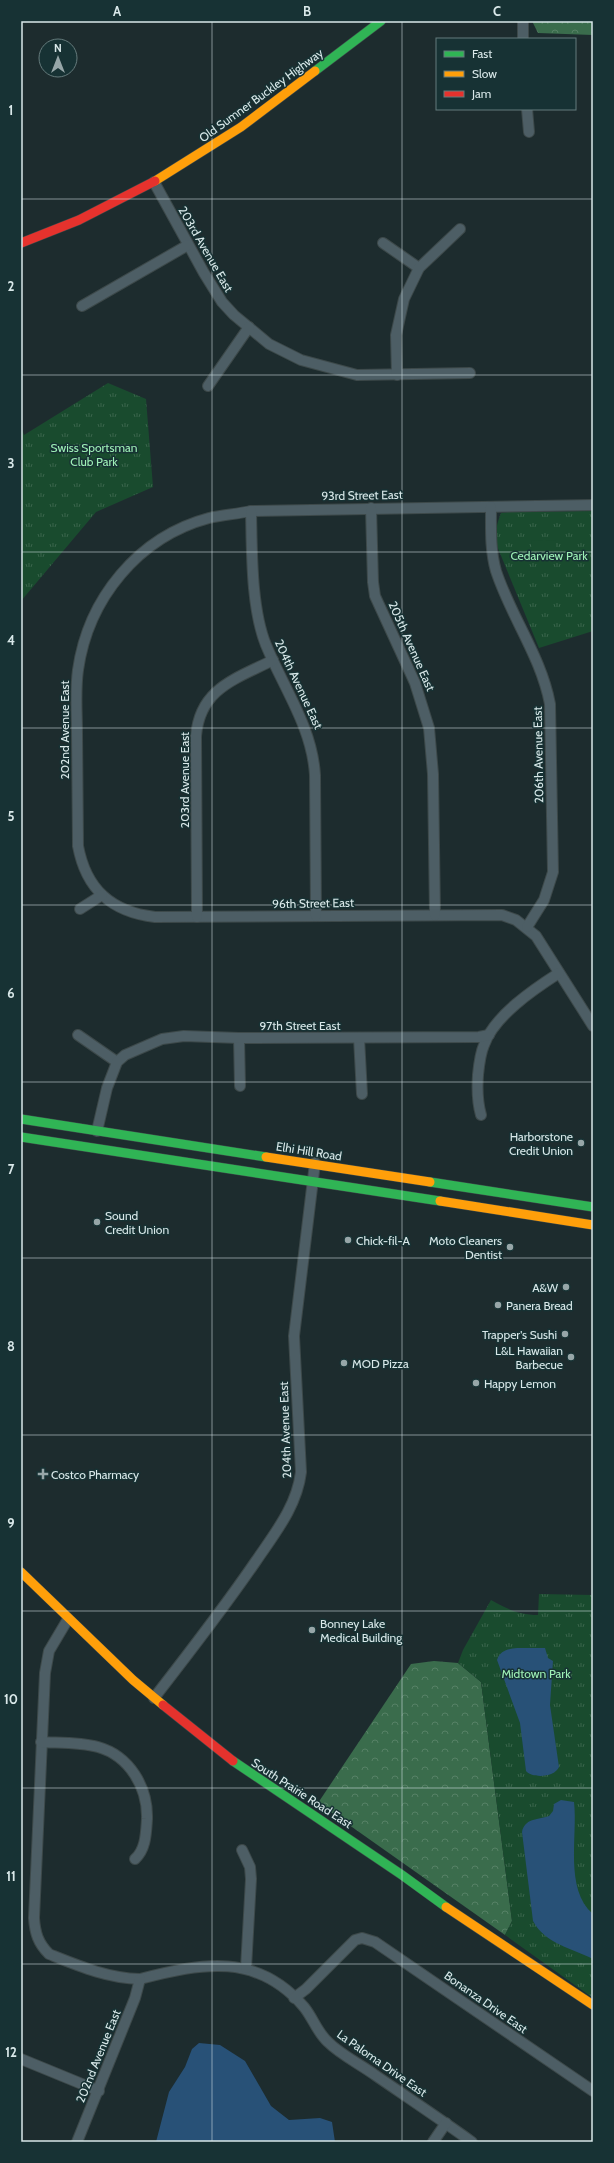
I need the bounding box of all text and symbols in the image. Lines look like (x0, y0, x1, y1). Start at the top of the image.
text: A (113, 3, 122, 19)
text: B (303, 3, 311, 19)
text: C (493, 3, 501, 19)
north arrow (38, 38, 78, 78)
legend (436, 38, 576, 110)
text: N (54, 41, 62, 55)
street label: Old Sumner Buckley Highway (196, 45, 326, 145)
text: Fast (472, 46, 492, 61)
text: Slow (472, 66, 497, 81)
text: Jam (471, 86, 491, 101)
text: 1 (9, 102, 13, 118)
street label: 203rd Avenue East (175, 204, 237, 294)
text: 2 (8, 278, 15, 294)
park label: Swiss Sportsman Club Park (51, 440, 138, 469)
text: 3 (7, 455, 15, 471)
street label: 93rd Street East (321, 487, 403, 503)
park label: Cedarview Park (510, 548, 588, 563)
street label: 205th Avenue East (386, 599, 438, 693)
text: 4 (7, 632, 15, 648)
street label: 204th Avenue East (272, 637, 326, 731)
street label: 202nd Avenue East (57, 680, 72, 780)
street label: 206th Avenue East (530, 706, 546, 804)
street label: 203rd Avenue East (177, 732, 192, 828)
text: 5 (8, 808, 15, 824)
street label: 96th Street East (272, 895, 354, 911)
text: 6 (7, 985, 15, 1001)
street label: 97th Street East (259, 1018, 341, 1033)
place label: Harborstone Credit Union (509, 1129, 573, 1158)
street label: Elhi Hill Road (275, 1138, 343, 1164)
marker: Harborstone Credit Union (576, 1138, 586, 1148)
text: 7 (8, 1161, 15, 1177)
place label: Sound Credit Union (105, 1208, 169, 1237)
marker: Sound Credit Union (92, 1217, 102, 1227)
place label: Chick-fil-A (356, 1233, 411, 1248)
place label: Moto Cleaners Dentist (429, 1233, 502, 1262)
marker: Chick-fil-A (343, 1235, 353, 1245)
marker: Moto Cleaners Dentist (505, 1242, 515, 1252)
place label: A&W (532, 1280, 559, 1295)
marker: A&W (561, 1282, 571, 1292)
place label: Panera Bread (506, 1298, 573, 1313)
marker: Panera Bread (493, 1300, 503, 1310)
place label: Trapper's Sushi (482, 1327, 557, 1342)
marker: Trapper's Sushi (560, 1329, 570, 1339)
text: 8 (7, 1338, 15, 1354)
place label: L&L Hawaiian Barbecue (495, 1343, 563, 1372)
marker: L&L Hawaiian Barbecue (566, 1352, 576, 1362)
place label: MOD Pizza (352, 1356, 409, 1371)
marker: MOD Pizza (339, 1358, 349, 1368)
place label: Happy Lemon (484, 1376, 556, 1391)
marker: Happy Lemon (471, 1378, 481, 1388)
street label: 204th Avenue East (276, 1381, 294, 1479)
place label: Costco Pharmacy (51, 1467, 139, 1482)
marker: Costco Pharmacy (38, 1469, 48, 1479)
text: 9 (7, 1515, 15, 1531)
place label: Bonney Lake Medical Building (320, 1616, 403, 1645)
marker: Bonney Lake Medical Building (307, 1625, 317, 1635)
park label: Midtown Park (501, 1666, 571, 1681)
text: 10 (4, 1691, 18, 1707)
street label: South Prairie Road East (249, 1755, 355, 1831)
text: 11 (6, 1868, 16, 1884)
street label: Bonanza Drive East (442, 1968, 530, 2036)
street label: 202nd Avenue East (72, 2007, 124, 2105)
street label: La Paloma Drive East (334, 2026, 430, 2100)
text: 12 (5, 2044, 17, 2060)

